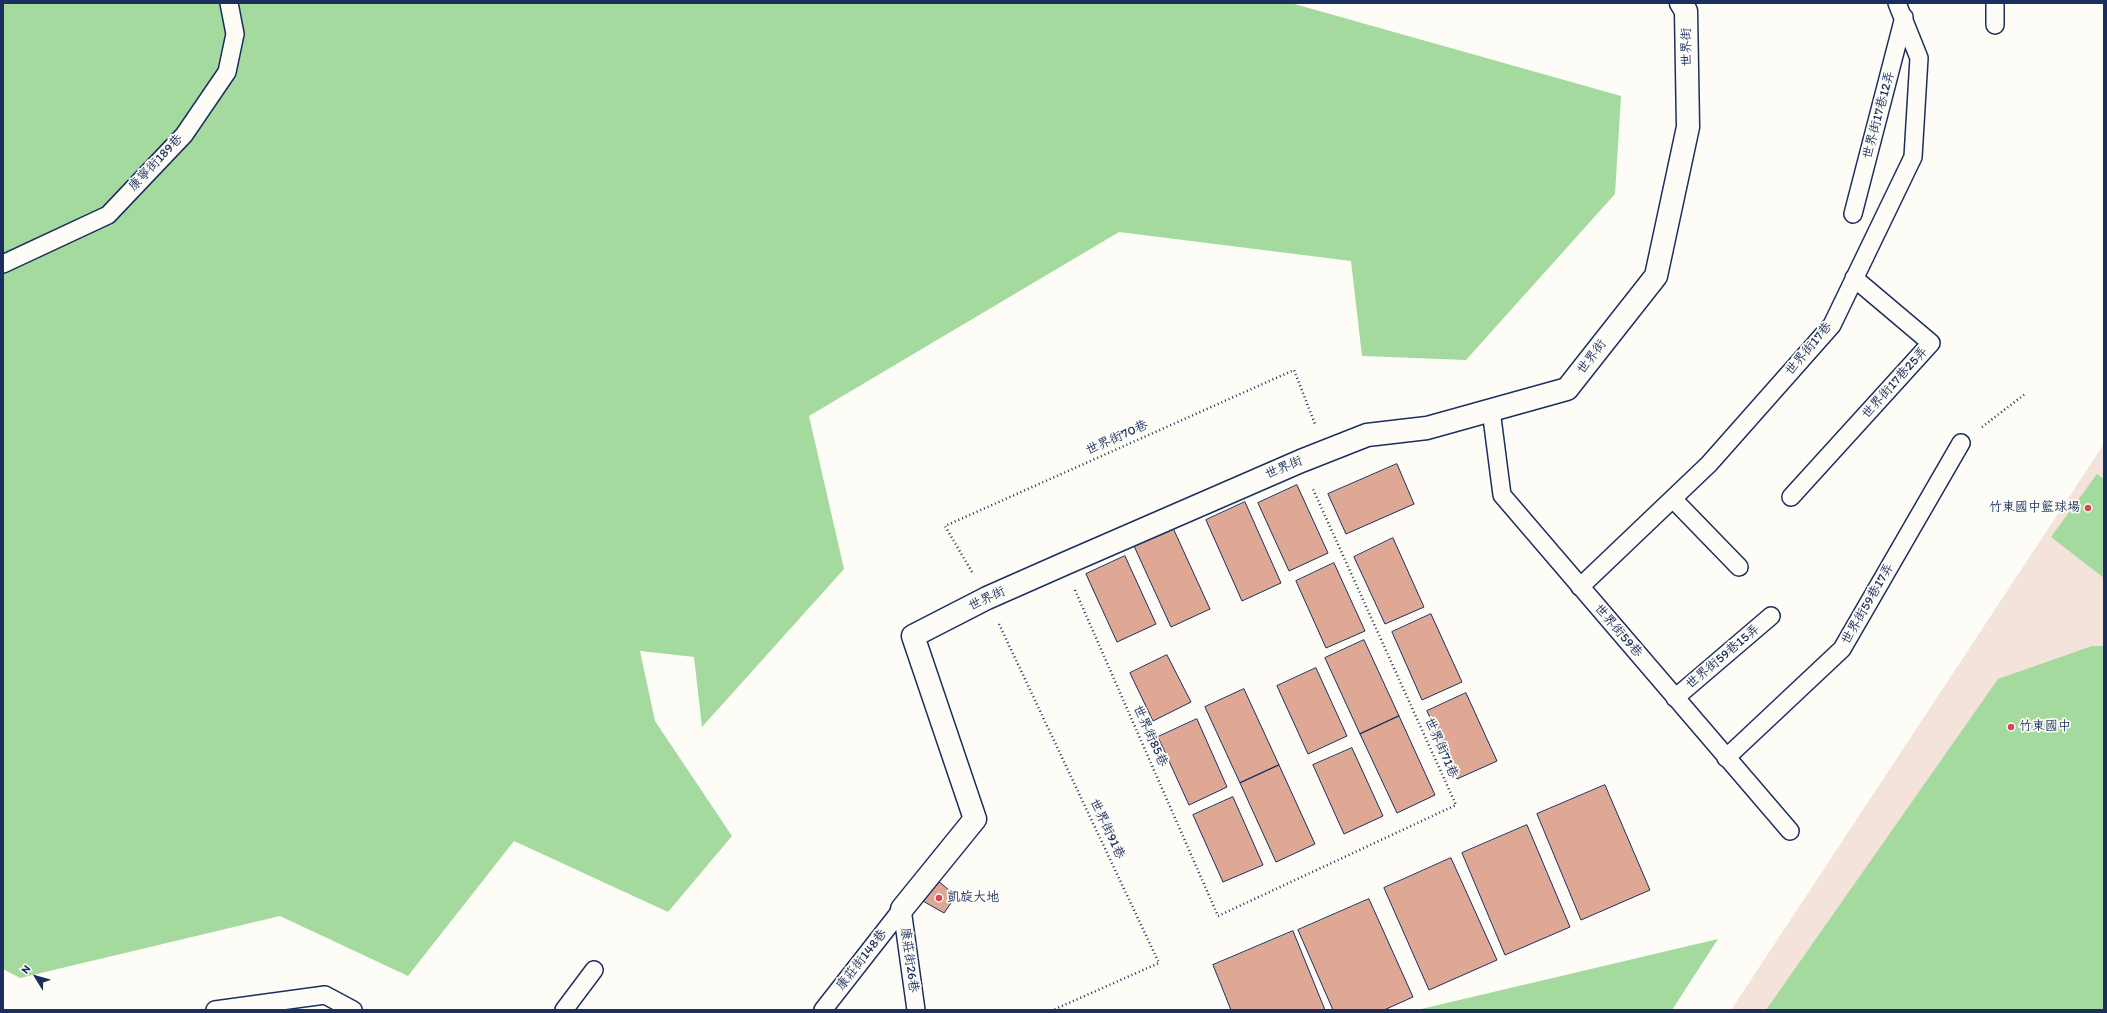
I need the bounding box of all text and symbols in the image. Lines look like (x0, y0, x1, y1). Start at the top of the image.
street label: 世界街 (1679, 27, 1695, 67)
street label: 世界街17巷12弄 (1860, 69, 1898, 161)
street label: 康寧街189巷 (126, 131, 186, 195)
street label: 世界街17巷 (1782, 319, 1836, 379)
street label: 世界街 (1574, 337, 1610, 377)
street label: 世界街17巷25弄 (1859, 344, 1931, 422)
street label: 世界街70巷 (1083, 417, 1151, 459)
street label: 世界街 (1263, 453, 1305, 483)
place label: 竹東國中籃球場 (1989, 500, 2080, 516)
marker: 竹東國中籃球場 (2083, 503, 2093, 513)
street label: 世界街59巷17弄 (1838, 561, 1898, 647)
street label: 世界街 (966, 584, 1008, 614)
street label: 世界街59巷 (1591, 601, 1645, 661)
street label: 世界街59巷15弄 (1683, 622, 1763, 692)
street label: 世界街85巷 (1129, 703, 1171, 769)
street label: 世界街71巷 (1421, 715, 1461, 781)
place label: 竹東國中 (2019, 719, 2071, 735)
marker: 竹東國中 (2006, 722, 2016, 732)
street label: 世界街91巷 (1086, 796, 1128, 862)
place label: 凱旋大地 (947, 890, 999, 906)
marker: 凱旋大地 (934, 893, 944, 903)
street label: 康莊街148巷 (833, 926, 891, 994)
street label: 康莊街26巷 (897, 926, 921, 994)
north arrow (16, 957, 56, 997)
text: N (19, 963, 33, 976)

